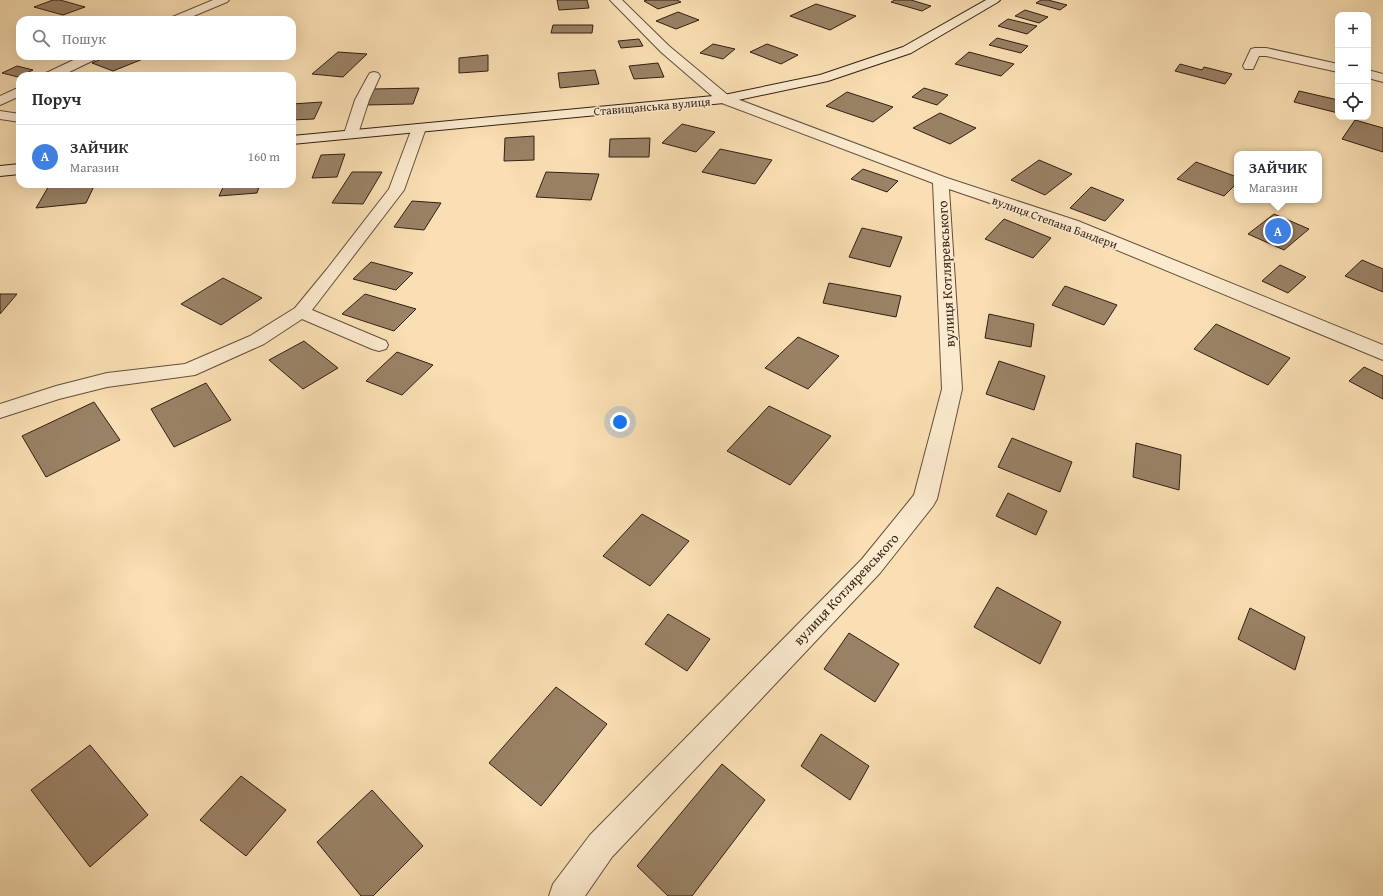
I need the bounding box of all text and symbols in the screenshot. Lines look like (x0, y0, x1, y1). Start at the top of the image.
map controls (1335, 12, 1371, 120)
button: + (1335, 12, 1371, 48)
search box (16, 16, 296, 60)
icon: search (30, 27, 52, 49)
text: Пошук (62, 28, 106, 49)
button: − (1335, 48, 1371, 84)
button: locate (1335, 84, 1371, 120)
text: Поруч (32, 86, 81, 111)
street label: Ставищанська вулиця (593, 92, 711, 120)
text: ЗАЙЧИК (70, 137, 129, 158)
text: A (41, 147, 49, 166)
text: 160 m (248, 147, 280, 166)
popup (1234, 151, 1322, 203)
text: ЗАЙЧИК (1249, 157, 1307, 178)
text: Магазин (70, 158, 119, 177)
text: Магазин (1249, 178, 1298, 197)
street label: вулиця Степана Бандери (990, 191, 1120, 253)
street label: вулиця Котляревського (932, 200, 960, 348)
pin: A (1265, 216, 1291, 246)
your location (610, 412, 630, 432)
street label: вулиця Котляревського (789, 529, 903, 649)

